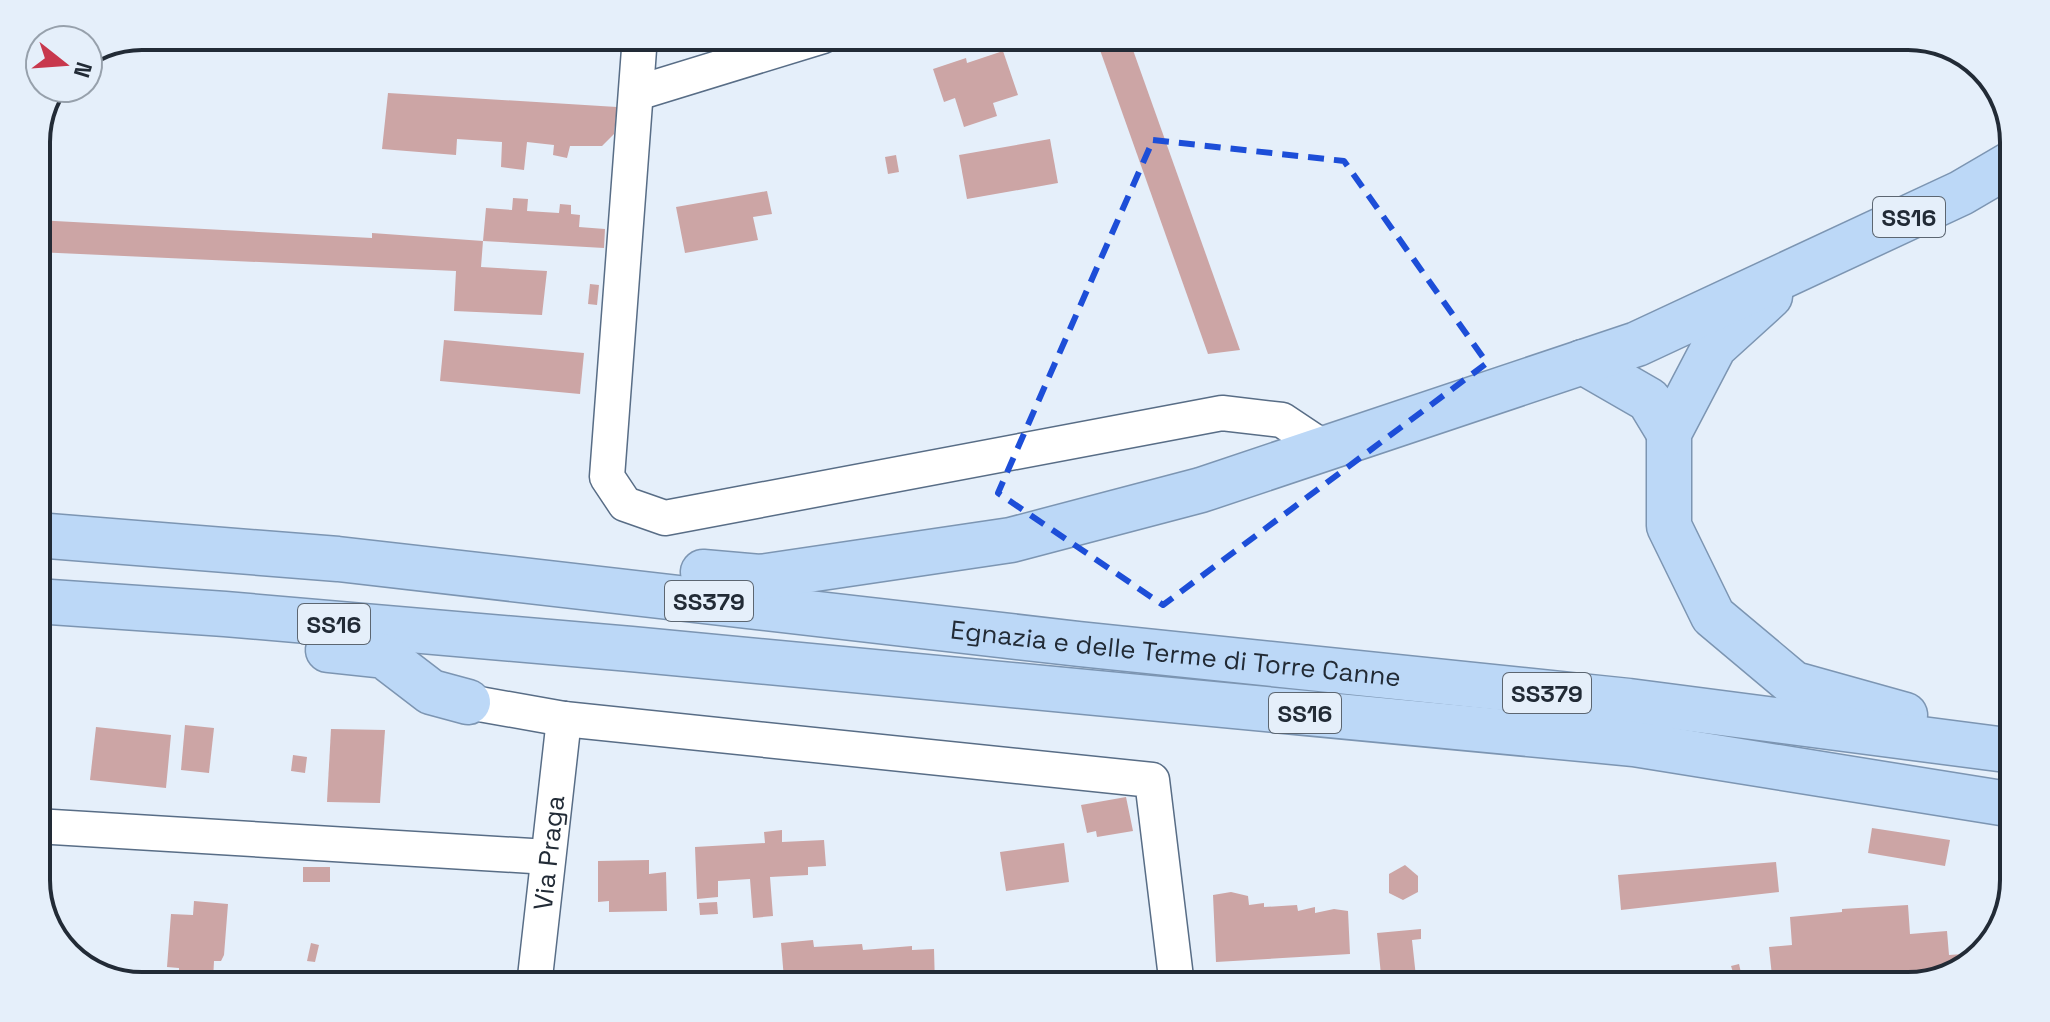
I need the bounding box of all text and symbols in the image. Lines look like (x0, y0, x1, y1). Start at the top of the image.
north arrow (24, 24, 104, 104)
text: N (68, 59, 99, 81)
road number: SS16 (1873, 197, 1945, 237)
road number: SS379 (665, 581, 753, 621)
road number: SS16 (298, 604, 370, 644)
street label: Egnazia e delle Terme di Torre Canne (949, 612, 1403, 694)
road number: SS379 (1503, 673, 1591, 713)
road number: SS16 (1269, 693, 1341, 733)
street label: Via Praga (526, 794, 572, 912)

